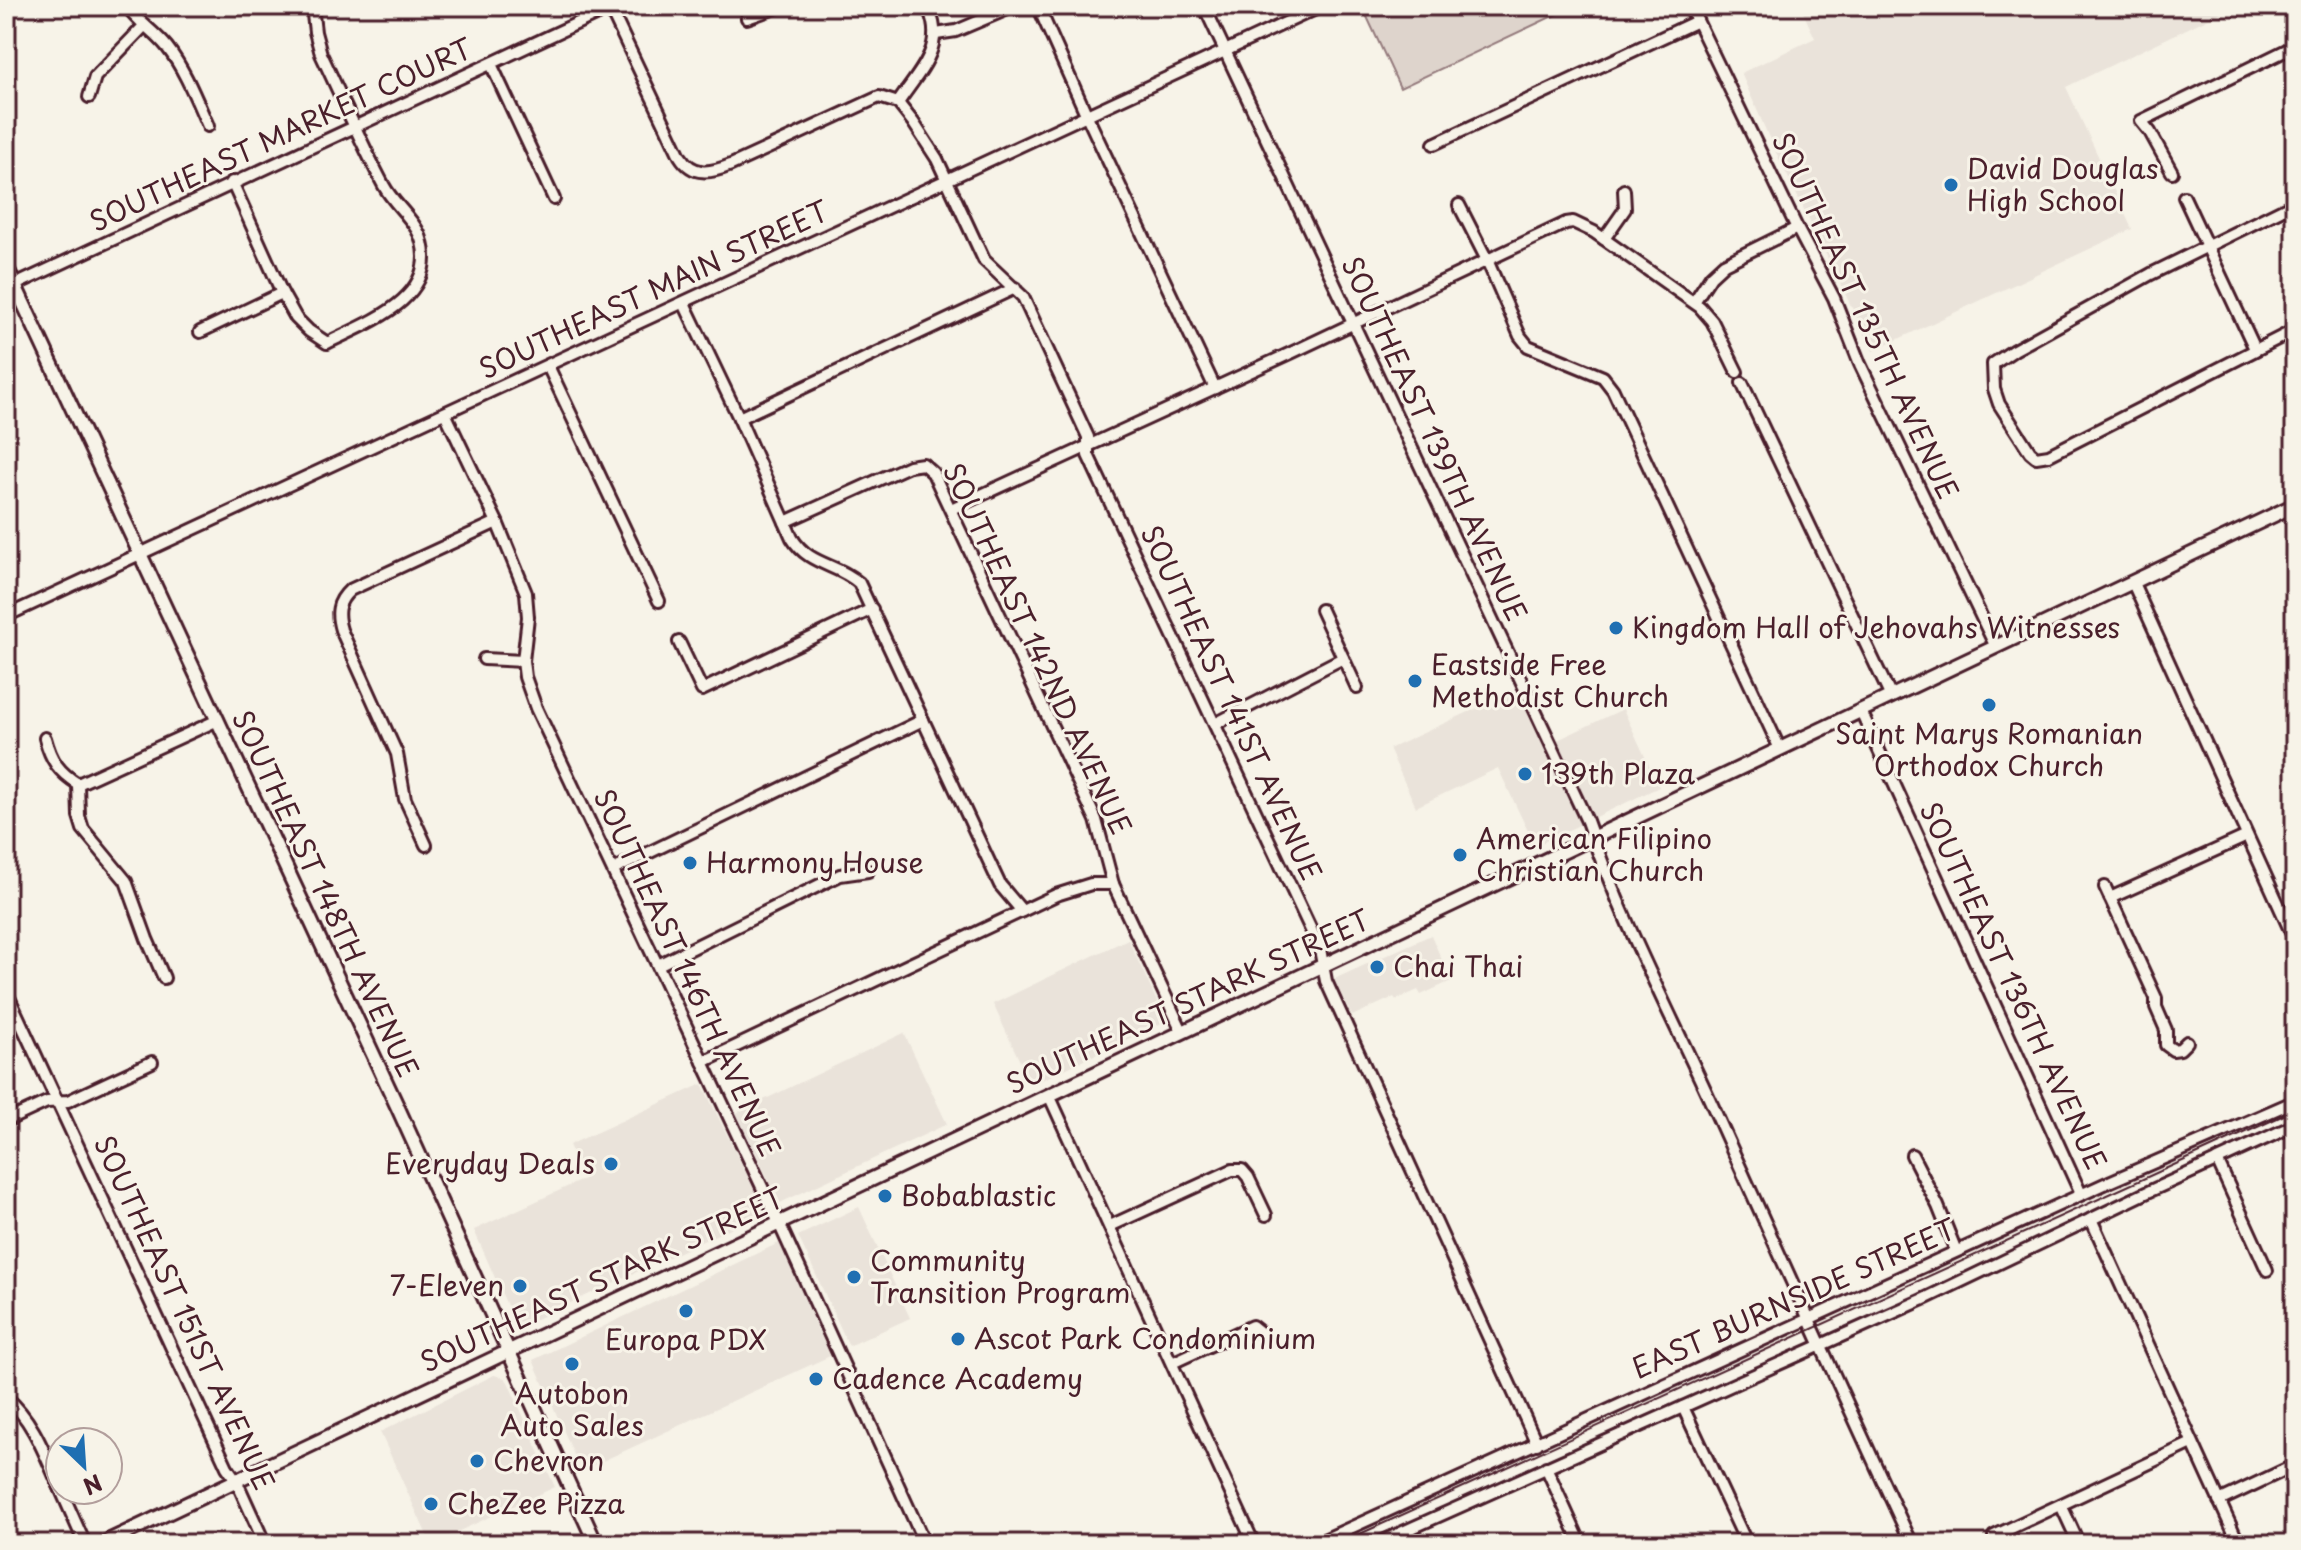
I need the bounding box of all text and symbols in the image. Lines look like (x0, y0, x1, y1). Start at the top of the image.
street label: SOUTHEAST MARKET COURT (82, 26, 479, 241)
street label: SOUTHEAST 135TH AVENUE (1762, 125, 1970, 506)
place label: David Douglas High School (1967, 146, 2159, 221)
marker: David Douglas High School (1942, 176, 1960, 194)
street label: SOUTHEAST MAIN STREET (471, 188, 836, 389)
street label: SOUTHEAST 139TH AVENUE (1332, 249, 1539, 628)
street label: SOUTHEAST 142ND AVENUE (933, 455, 1144, 841)
street label: SOUTHEAST 141ST AVENUE (1131, 517, 1334, 887)
place label: Kingdom Hall of Jehovahs Witnesses (1632, 605, 2120, 648)
marker: Kingdom Hall of Jehovahs Witnesses (1607, 619, 1625, 637)
place label: Eastside Free Methodist Church (1431, 642, 1669, 717)
marker: Eastside Free Methodist Church (1406, 672, 1424, 690)
marker: Saint Marys Romanian Orthodox Church (1980, 696, 1998, 714)
street label: SOUTHEAST 148TH AVENUE (222, 703, 431, 1084)
place label: Saint Marys Romanian Orthodox Church (1835, 711, 2143, 786)
place label: 139th Plaza (1541, 751, 1696, 794)
marker: 139th Plaza (1516, 765, 1534, 783)
street label: SOUTHEAST 146TH AVENUE (584, 781, 793, 1163)
street label: SOUTHEAST 136TH AVENUE (1910, 794, 2119, 1176)
place label: American Filipino Christian Church (1476, 816, 1712, 891)
place label: Harmony House (706, 840, 924, 883)
marker: American Filipino Christian Church (1451, 846, 1469, 864)
marker: Harmony House (681, 854, 699, 872)
street label: SOUTHEAST STARK STREET (998, 897, 1376, 1104)
place label: Chai Thai (1393, 944, 1523, 987)
marker: Chai Thai (1368, 958, 1386, 976)
street label: SOUTHEAST 151ST AVENUE (87, 1130, 281, 1496)
place label: Everyday Deals (385, 1141, 595, 1184)
marker: Everyday Deals (602, 1155, 620, 1173)
place label: Bobablastic (901, 1173, 1056, 1216)
street label: SOUTHEAST STARK STREET (412, 1175, 790, 1382)
marker: Bobablastic (876, 1187, 894, 1205)
street label: EAST BURNSIDE STREET (1624, 1206, 1963, 1389)
place label: Community Transition Program (870, 1238, 1130, 1313)
place label: 7-Eleven (390, 1263, 504, 1306)
marker: Community Transition Program (845, 1268, 863, 1286)
marker: 7-Eleven (511, 1277, 529, 1295)
marker: Europa PDX (677, 1302, 695, 1320)
place label: Ascot Park Condominium (974, 1316, 1316, 1359)
place label: Europa PDX (605, 1317, 767, 1360)
marker: Ascot Park Condominium (949, 1330, 967, 1348)
marker: Autobon Auto Sales (563, 1355, 581, 1373)
place label: Cadence Academy (832, 1356, 1083, 1399)
marker: Cadence Academy (807, 1370, 825, 1388)
place label: Autobon Auto Sales (500, 1371, 644, 1446)
north arrow (44, 1426, 124, 1506)
place label: Chevron (493, 1438, 604, 1481)
marker: Chevron (468, 1452, 486, 1470)
place label: CheZee Pizza (447, 1481, 625, 1524)
marker: CheZee Pizza (422, 1495, 440, 1513)

